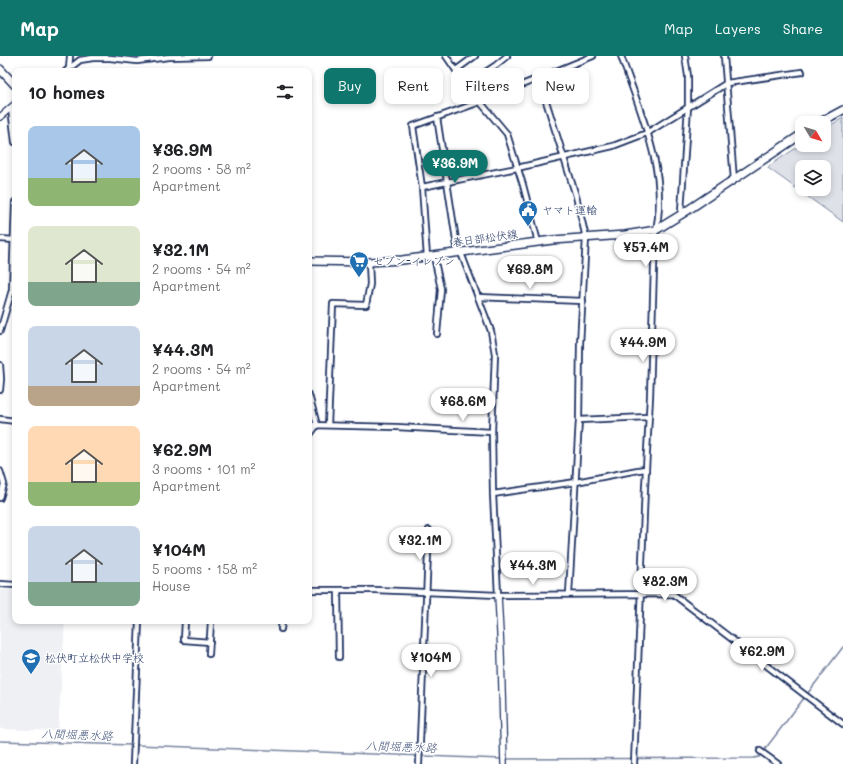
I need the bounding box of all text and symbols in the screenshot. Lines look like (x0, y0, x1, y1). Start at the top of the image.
text: Map (20, 16, 59, 41)
text: Map (664, 19, 693, 38)
text: Layers (715, 19, 761, 38)
text: Share (783, 19, 823, 38)
chip: Buy (324, 68, 376, 104)
chip: Rent (384, 68, 443, 104)
chip: Filters (451, 68, 524, 104)
chip: New (532, 68, 589, 104)
text: 10 homes (28, 81, 105, 103)
icon: filters (274, 81, 296, 103)
north arrow (795, 116, 831, 152)
map controls (795, 116, 831, 196)
text: ¥36.9M (152, 138, 213, 160)
icon: home (60, 142, 108, 190)
pin: ¥36.9M (422, 150, 488, 184)
text: ¥36.9M (432, 154, 478, 171)
text: 2 rooms · 58 m² (152, 160, 251, 177)
button: layers (795, 160, 831, 196)
text: Apartment (152, 177, 221, 194)
public building icon: ヤマト運輸 (517, 199, 539, 227)
place label: ヤマト運輸 (542, 202, 597, 217)
street label: 春日部松伏線 (451, 225, 519, 250)
pin: ¥57.4M (613, 234, 679, 268)
text: ¥32.1M (152, 238, 209, 260)
text: ¥57.4M (623, 238, 669, 255)
icon: home (60, 242, 108, 290)
supermarket icon: セブン-イレブン (348, 250, 370, 278)
place label: セブン-イレブン (373, 253, 455, 268)
pin: ¥69.8M (497, 256, 563, 290)
text: 2 rooms · 54 m² (152, 260, 251, 277)
text: ¥69.8M (507, 260, 553, 277)
text: Apartment (152, 277, 221, 294)
pin: ¥44.9M (610, 329, 676, 363)
text: ¥44.9M (619, 333, 667, 350)
text: ¥44.3M (152, 338, 214, 360)
icon: home (60, 342, 108, 390)
text: 2 rooms · 54 m² (152, 360, 251, 377)
text: Apartment (152, 377, 221, 394)
pin: ¥68.6M (430, 388, 496, 422)
text: ¥68.6M (440, 392, 486, 409)
text: ¥62.9M (152, 438, 212, 460)
icon: home (60, 442, 108, 490)
text: 3 rooms · 101 m² (152, 460, 255, 477)
text: Apartment (152, 477, 221, 494)
pin: ¥32.1M (387, 527, 453, 561)
text: ¥32.1M (398, 531, 442, 548)
text: ¥104M (152, 538, 206, 560)
icon: home (60, 542, 108, 590)
pin: ¥44.3M (500, 552, 566, 586)
text: ¥44.3M (509, 556, 557, 573)
text: 5 rooms · 158 m² (152, 560, 257, 577)
pin: ¥82.3M (632, 568, 698, 602)
text: ¥82.3M (642, 572, 688, 589)
text: House (152, 577, 190, 594)
pin: ¥62.9M (729, 638, 795, 672)
text: ¥62.9M (739, 642, 785, 659)
pin: ¥104M (403, 644, 459, 678)
school or university icon: 松伏町立松伏中学校 (20, 647, 42, 675)
text: ¥104M (410, 648, 452, 665)
place label: 松伏町立松伏中学校 (45, 650, 144, 665)
water label: 八間堀悪水路 (41, 725, 114, 743)
water label: 八間堀悪水路 (365, 737, 438, 755)

